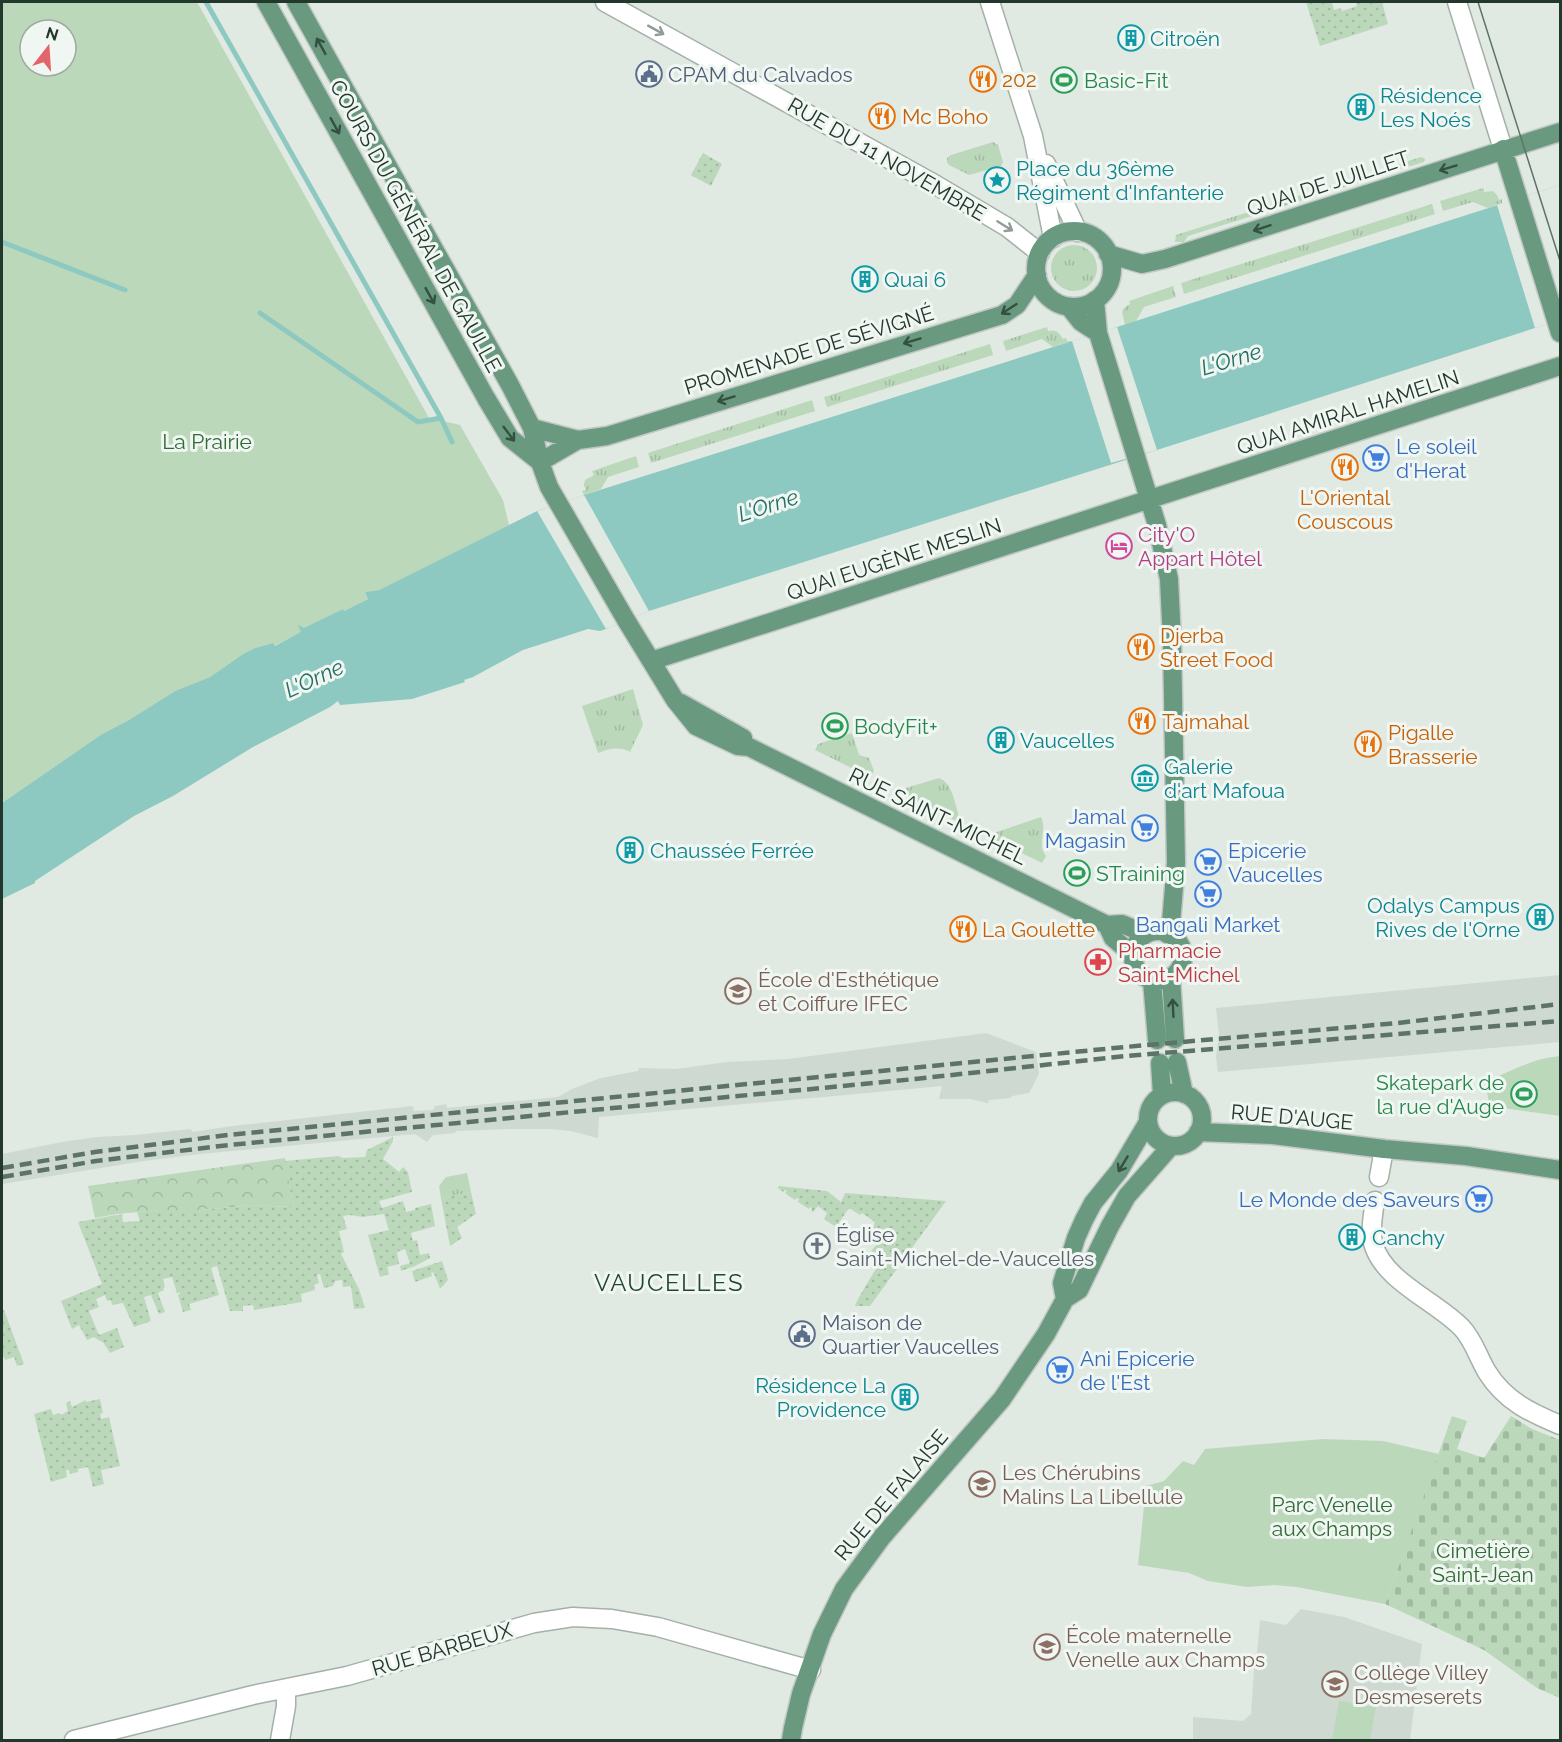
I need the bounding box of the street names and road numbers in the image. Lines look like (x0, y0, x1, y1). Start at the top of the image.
street label: COURS DU GÉNÉRAL DE GAULLE (325, 75, 507, 377)
street label: RUE DU 11 NOVEMBRE (783, 92, 991, 226)
street label: QUAI DE JUILLET (1243, 145, 1413, 221)
street label: PROMENADE DE SÉVIGNÉ (681, 300, 937, 400)
street label: QUAI AMIRAL HAMELIN (1234, 364, 1462, 460)
street label: QUAI EUGÈNE MESLIN (784, 512, 1004, 606)
street label: RUE SAINT-MICHEL (845, 762, 1031, 870)
street label: RUE D'AUGE (1230, 1099, 1354, 1135)
street label: RUE DE FALAISE (829, 1424, 953, 1566)
street label: RUE BARBEUX (369, 1617, 516, 1681)

